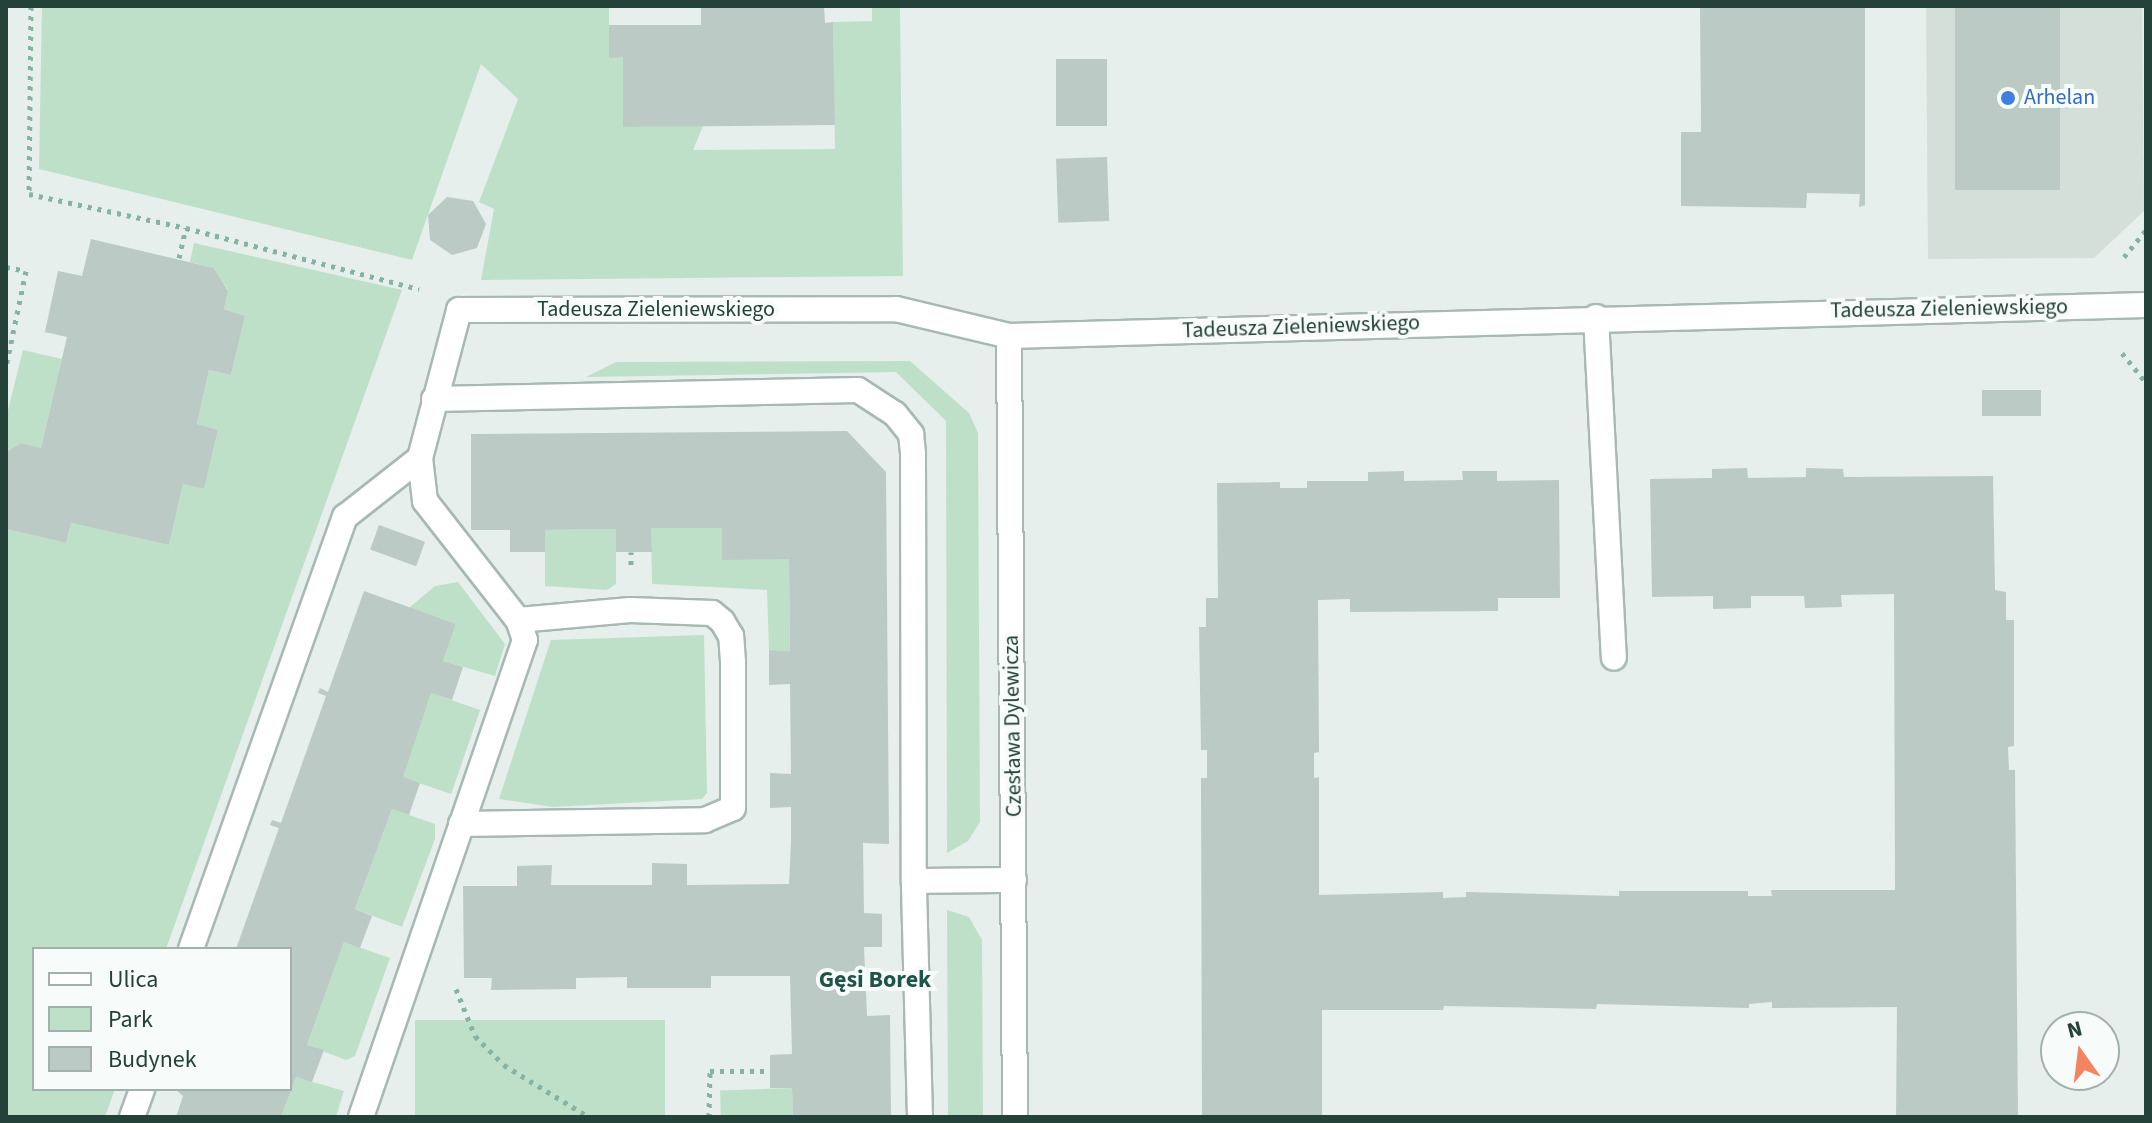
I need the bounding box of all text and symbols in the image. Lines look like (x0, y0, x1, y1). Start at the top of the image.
place label: Arhelan (2024, 85, 2095, 111)
marker: Arhelan (1999, 89, 2017, 107)
street label: Tadeusza Zieleniewskiego (1830, 294, 2068, 324)
street label: Tadeusza Zieleniewskiego (537, 297, 775, 323)
street label: Tadeusza Zieleniewskiego (1182, 310, 1420, 344)
street label: Czesława Dylewicza (998, 635, 1028, 817)
legend (32, 947, 292, 1091)
text: Ulica (108, 962, 158, 997)
district label: Gęsi Borek (819, 966, 931, 994)
text: Park (108, 1002, 153, 1037)
north arrow (2040, 1011, 2120, 1091)
text: N (2064, 1012, 2086, 1047)
text: Budynek (108, 1042, 197, 1077)

